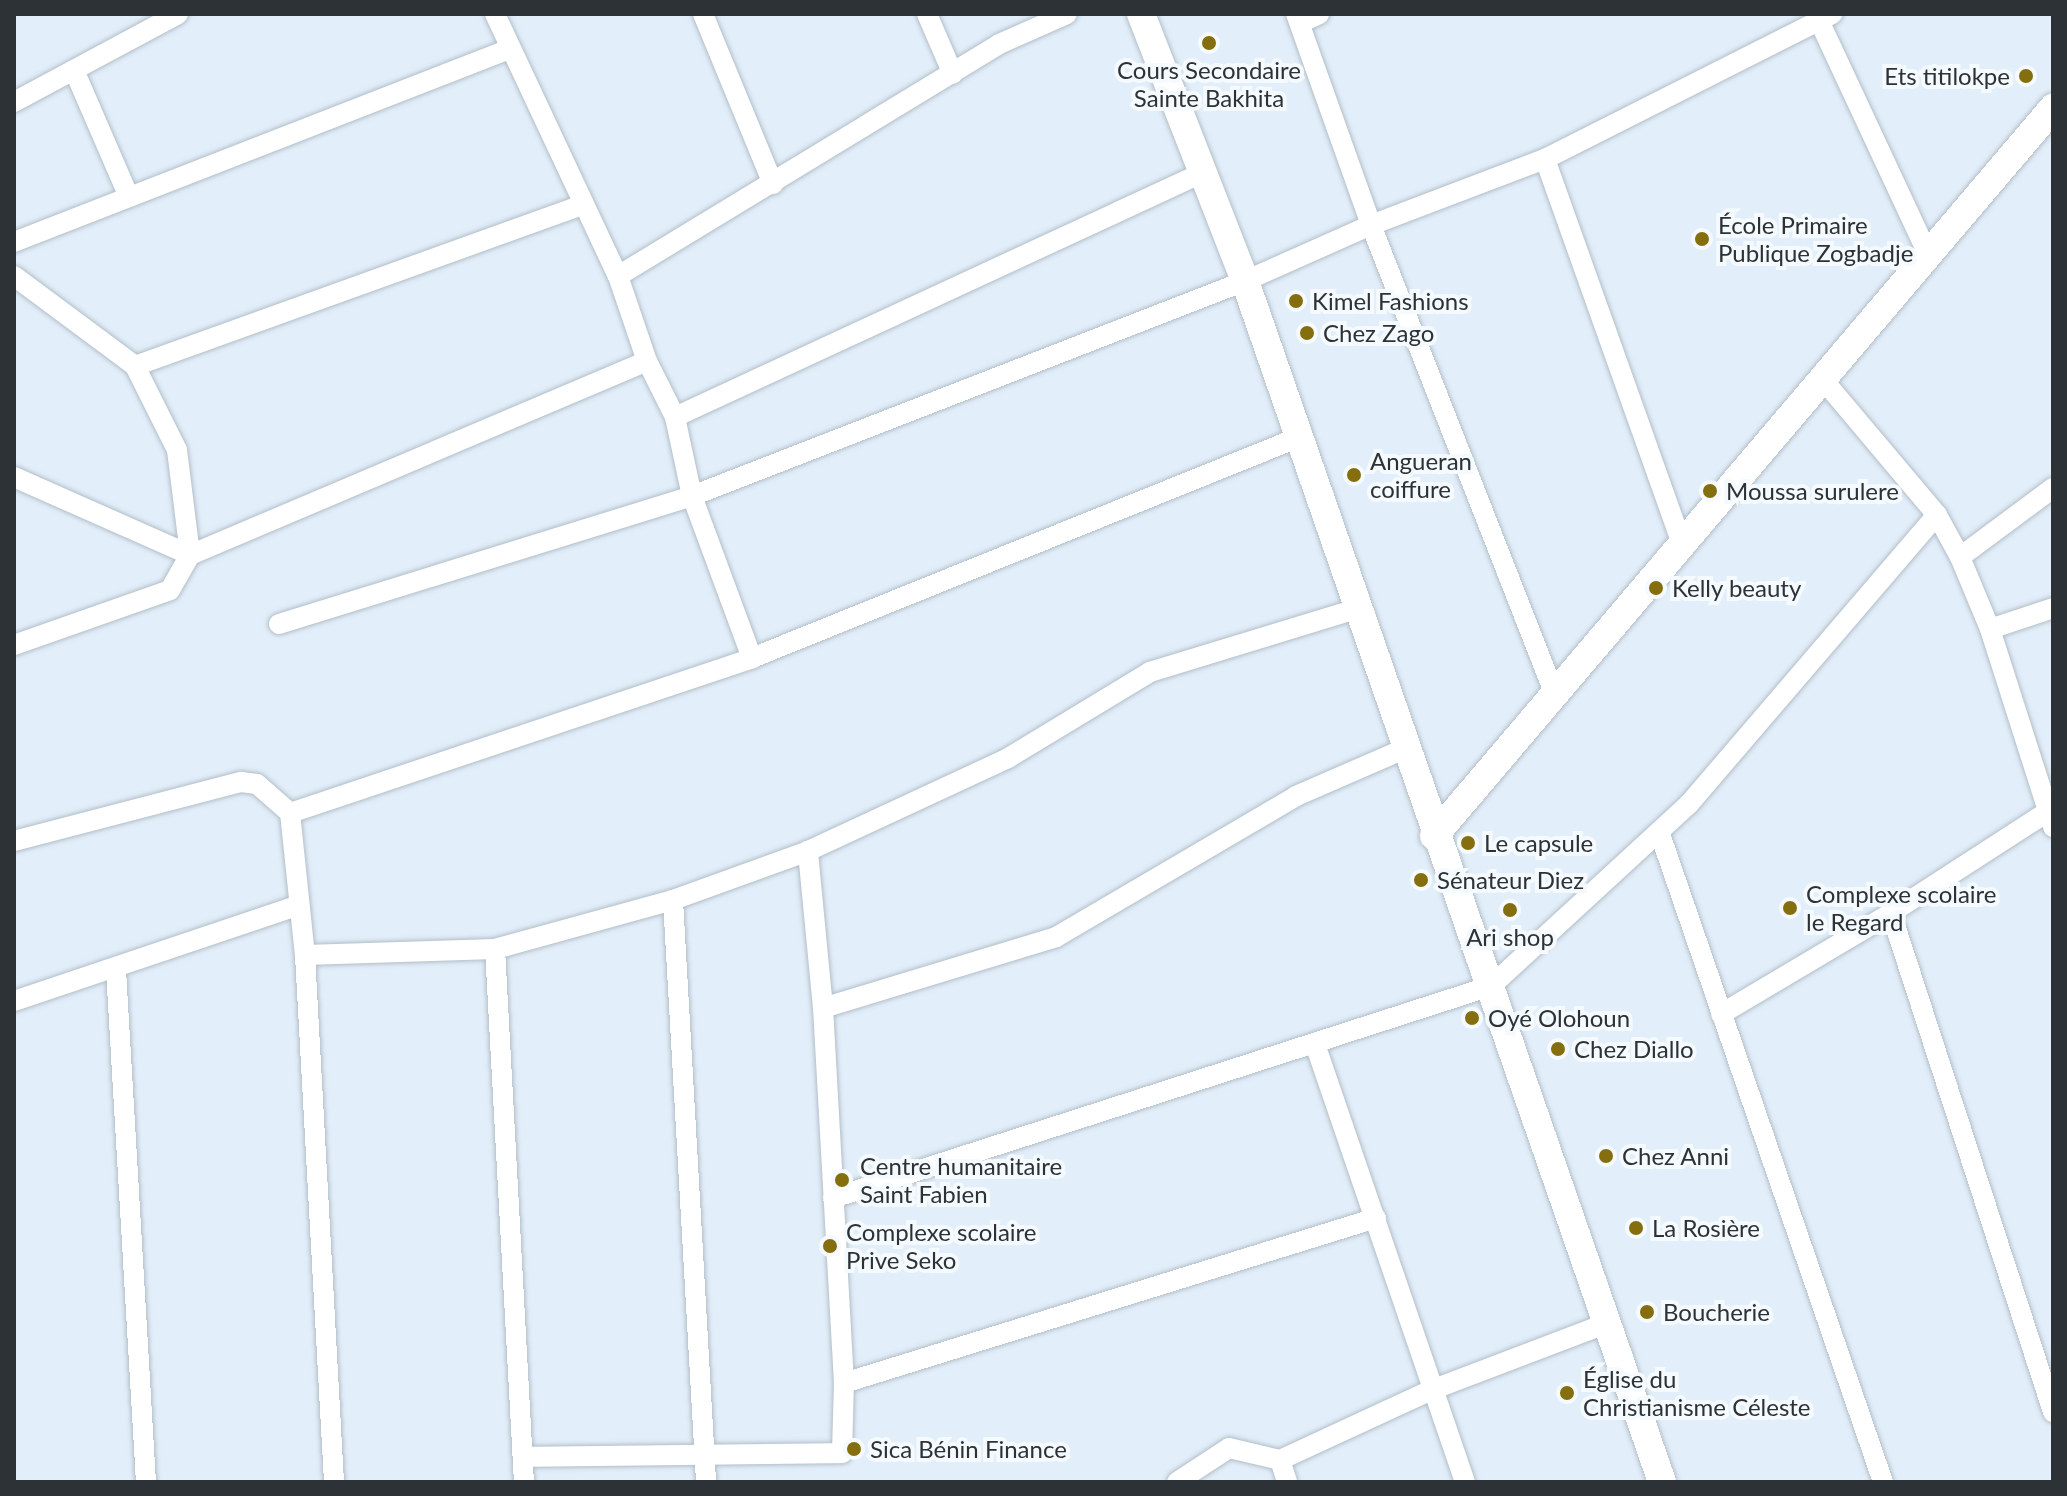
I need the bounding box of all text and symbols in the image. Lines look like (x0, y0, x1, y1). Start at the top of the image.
marker: Cours Secondaire Sainte Bakhita (1200, 34, 1218, 52)
place label: Cours Secondaire Sainte Bakhita (1117, 56, 1301, 112)
place label: Ets titilokpe (1884, 62, 2010, 90)
marker: Ets titilokpe (2017, 67, 2035, 85)
place label: École Primaire Publique Zogbadje (1718, 211, 1913, 267)
marker: École Primaire Publique Zogbadje (1693, 230, 1711, 248)
place label: Kimel Fashions (1312, 287, 1469, 315)
marker: Kimel Fashions (1287, 292, 1305, 310)
place label: Chez Zago (1323, 319, 1434, 347)
marker: Chez Zago (1298, 324, 1316, 342)
place label: Angueran coiffure (1370, 447, 1472, 503)
marker: Angueran coiffure (1345, 466, 1363, 484)
place label: Moussa surulere (1726, 477, 1899, 505)
marker: Moussa surulere (1701, 482, 1719, 500)
place label: Kelly beauty (1672, 574, 1802, 602)
marker: Kelly beauty (1647, 579, 1665, 597)
place label: Le capsule (1484, 829, 1593, 857)
marker: Le capsule (1459, 834, 1477, 852)
place label: Sénateur Diez (1437, 866, 1585, 894)
marker: Sénateur Diez (1412, 871, 1430, 889)
place label: Complexe scolaire le Regard (1806, 880, 1997, 936)
marker: Complexe scolaire le Regard (1781, 899, 1799, 917)
marker: Ari shop (1501, 901, 1519, 919)
place label: Ari shop (1466, 923, 1554, 951)
place label: Oyé Olohoun (1488, 1004, 1630, 1032)
marker: Oyé Olohoun (1463, 1009, 1481, 1027)
place label: Chez Diallo (1574, 1035, 1694, 1063)
marker: Chez Diallo (1549, 1040, 1567, 1058)
place label: Chez Anni (1622, 1142, 1730, 1170)
marker: Chez Anni (1597, 1147, 1615, 1165)
place label: Centre humanitaire Saint Fabien (860, 1152, 1062, 1208)
marker: Centre humanitaire Saint Fabien (831, 1169, 853, 1191)
place label: La Rosière (1652, 1214, 1760, 1242)
place label: Complexe scolaire Prive Seko (846, 1218, 1037, 1274)
marker: La Rosière (1627, 1219, 1645, 1237)
marker: Complexe scolaire Prive Seko (821, 1237, 839, 1255)
place label: Boucherie (1663, 1298, 1770, 1326)
marker: Boucherie (1638, 1303, 1656, 1321)
place label: Église du Christianisme Céleste (1583, 1365, 1811, 1421)
marker: Église du Christianisme Céleste (1558, 1384, 1576, 1402)
place label: Sica Bénin Finance (870, 1435, 1067, 1463)
marker: Sica Bénin Finance (845, 1440, 863, 1458)

